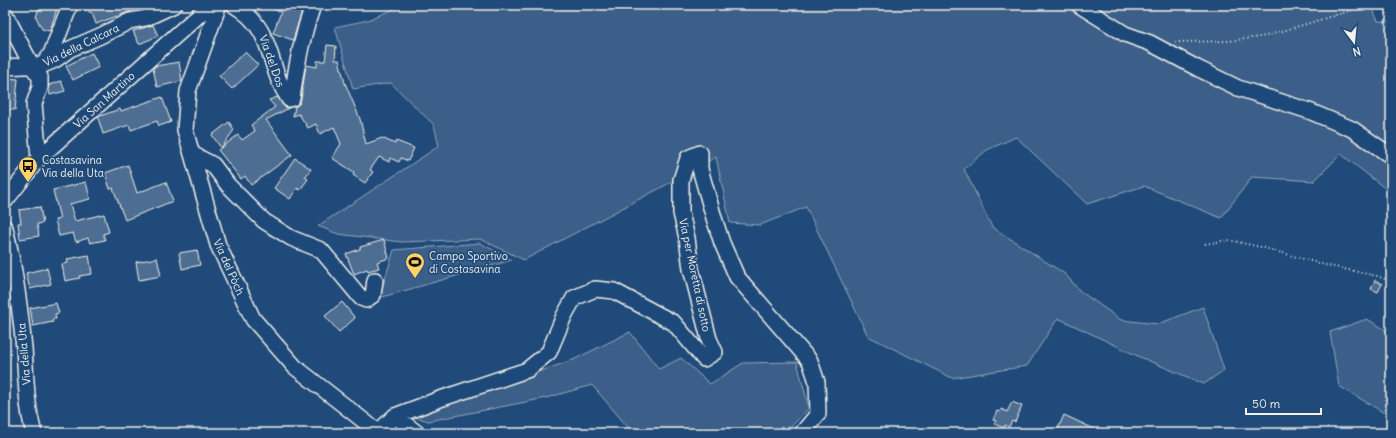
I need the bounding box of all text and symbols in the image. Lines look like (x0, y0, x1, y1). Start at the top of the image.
street label: Via della Calcara (41, 21, 121, 69)
north arrow (1334, 22, 1374, 62)
street label: Via del Dos (256, 33, 288, 89)
text: N (1351, 44, 1362, 59)
street label: Via San Martino (70, 69, 138, 131)
place label: Costasavina Via della Uta (42, 153, 104, 180)
bus stop icon: Costasavina Via della Uta (17, 155, 39, 183)
street label: Via per Moretta di sotto (676, 217, 714, 333)
street label: Via del Pòch (210, 237, 248, 297)
place label: Campo Sportivo di Costasavina (429, 249, 508, 276)
sports icon: Campo Sportivo di Costasavina (404, 251, 426, 279)
street label: Via della Uta (14, 323, 34, 385)
scale bar (1246, 390, 1321, 416)
text: 50 m (1252, 396, 1281, 411)

